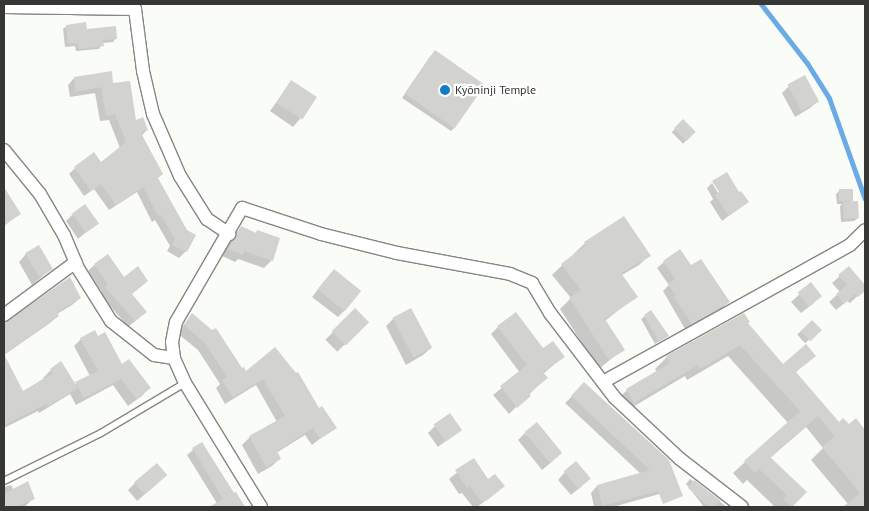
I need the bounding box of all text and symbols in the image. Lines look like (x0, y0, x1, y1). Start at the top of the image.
place label: Kyōninji Temple (455, 83, 537, 97)
marker: Kyōninji Temple (439, 84, 451, 96)

